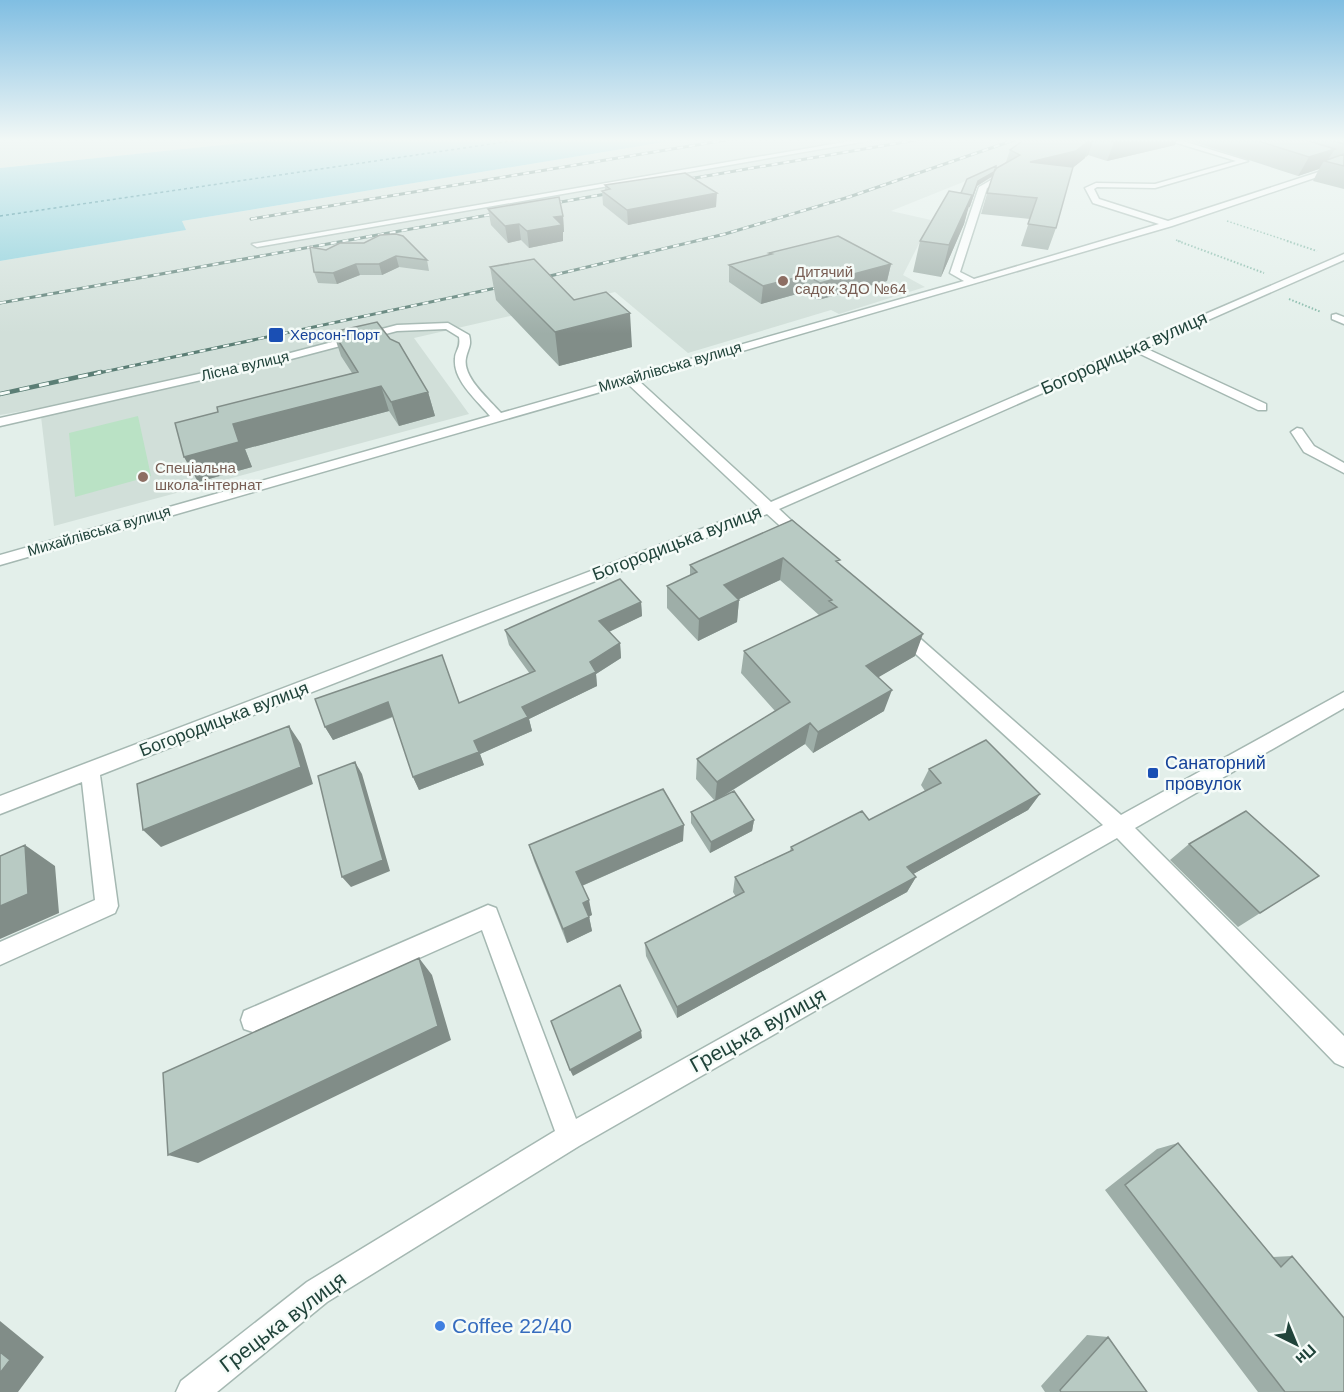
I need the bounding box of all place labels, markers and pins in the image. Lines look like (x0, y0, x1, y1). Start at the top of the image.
place label: Дитячий садок ЗДО №64 (795, 263, 907, 297)
marker: Дитячий садок ЗДО №64 (776, 274, 790, 288)
marker: Херсон-Порт (267, 326, 285, 344)
place label: Херсон-Порт (290, 326, 380, 343)
place label: Спеціальна школа-інтернат (155, 459, 262, 493)
marker: Спеціальна школа-інтернат (136, 470, 150, 484)
place label: Санаторний провулок (1165, 753, 1266, 794)
marker: Санаторний провулок (1146, 766, 1160, 780)
place label: Coffee 22/40 (452, 1314, 572, 1337)
marker: Coffee 22/40 (433, 1319, 447, 1333)

